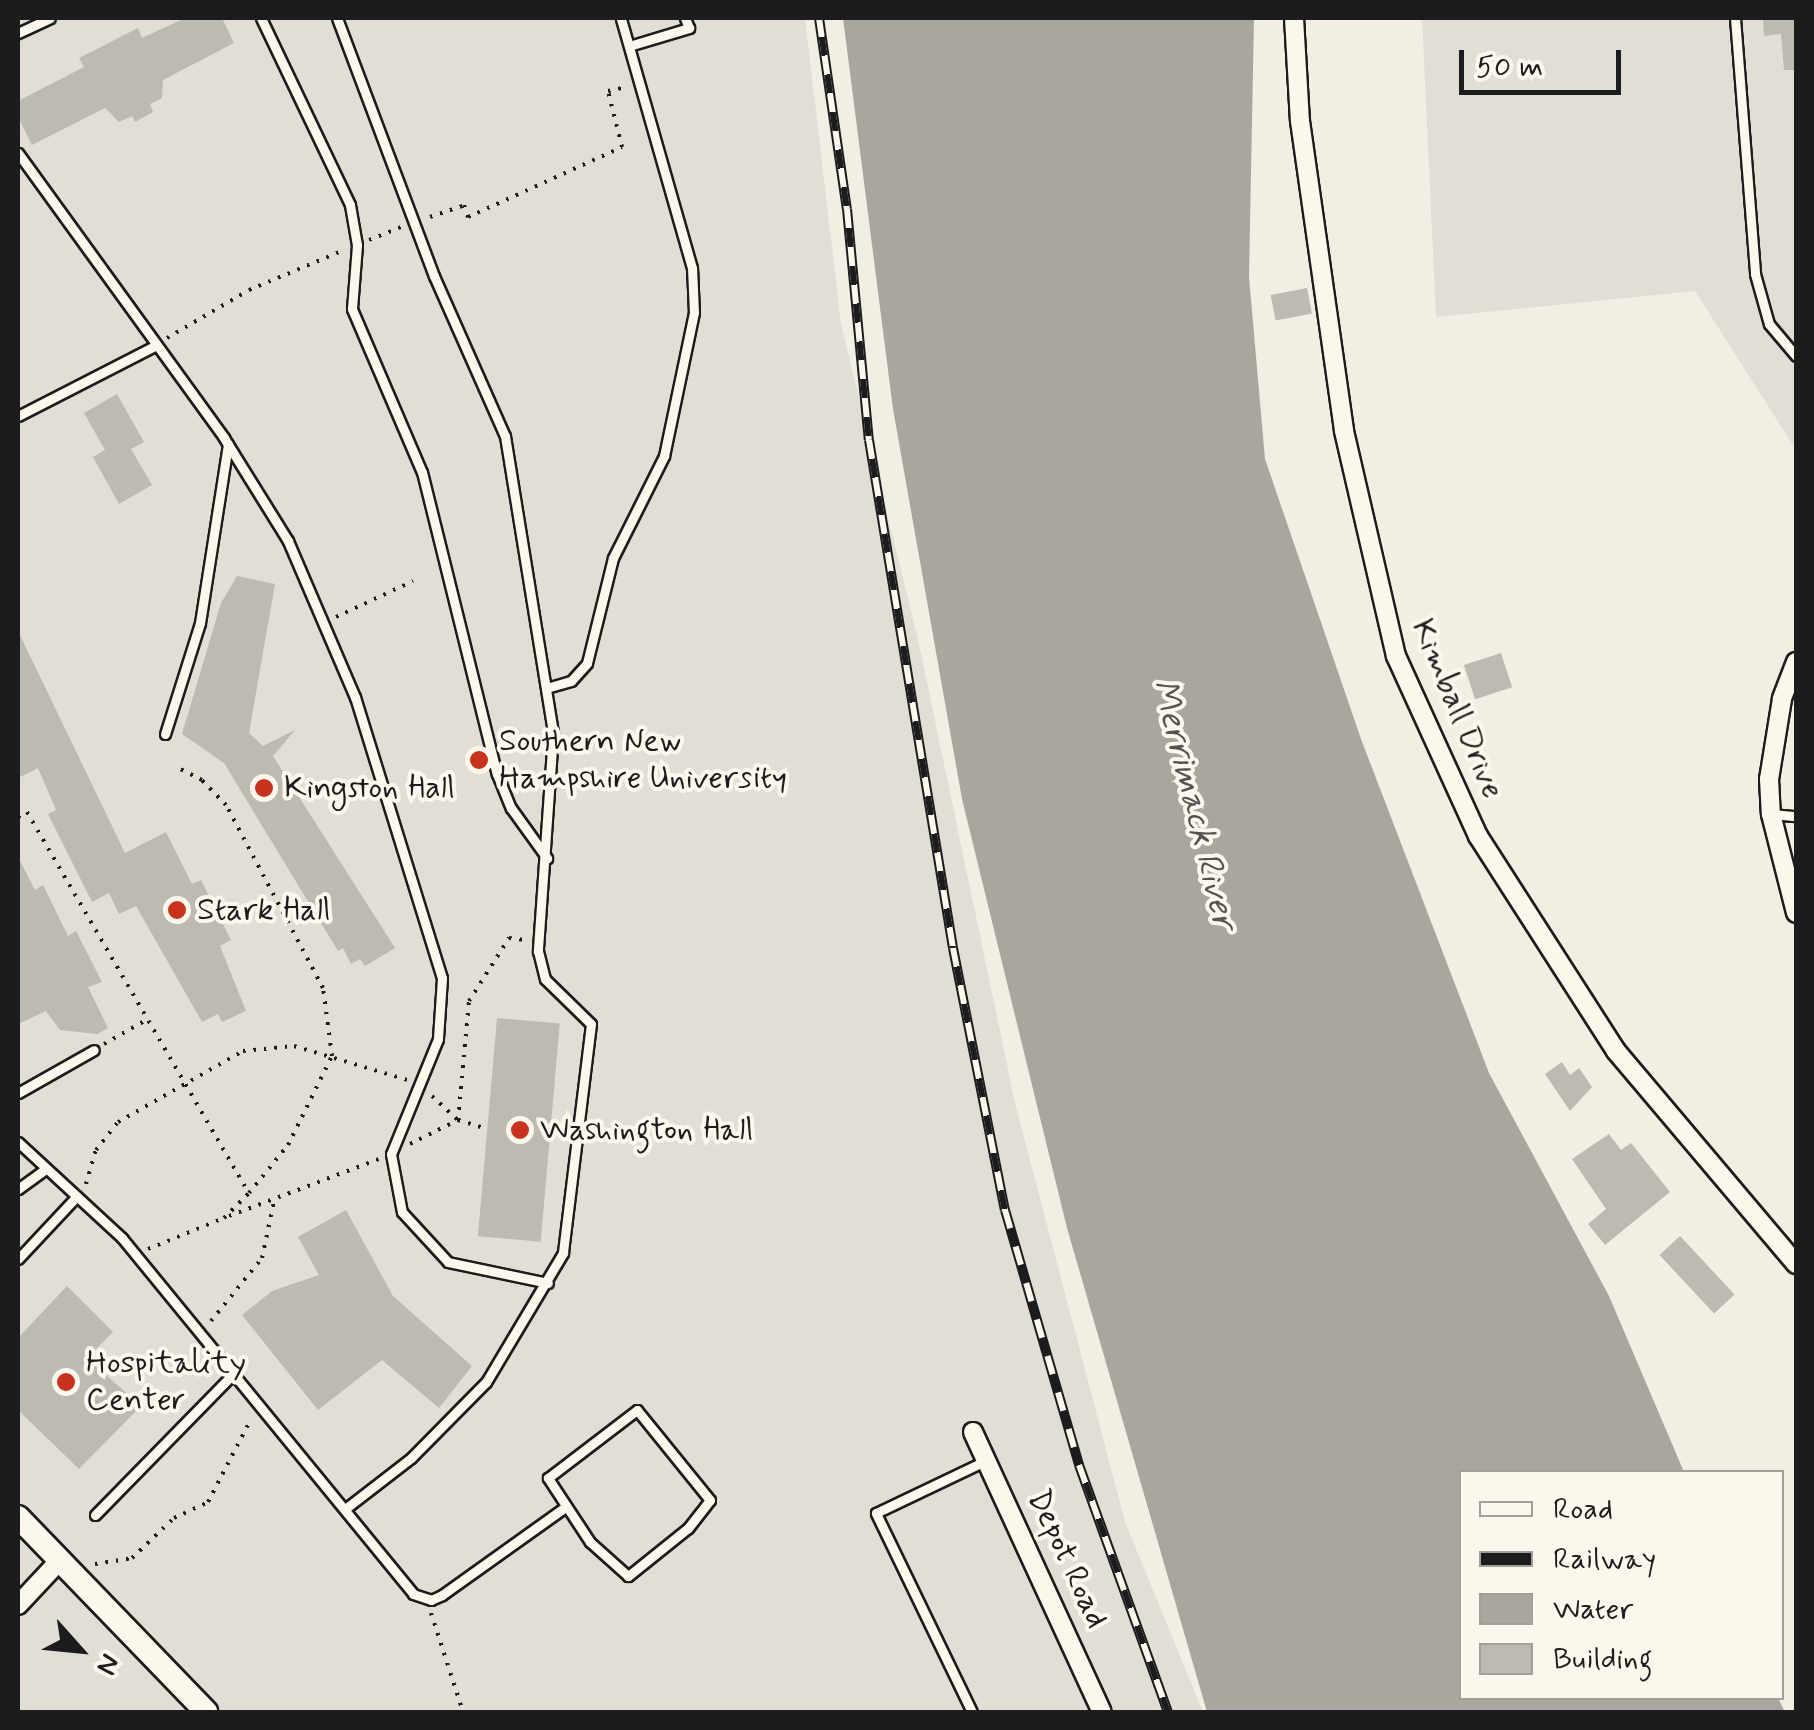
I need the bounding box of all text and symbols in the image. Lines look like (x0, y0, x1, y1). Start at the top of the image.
scale bar (1464, 30, 1626, 92)
text: 50 m (1476, 48, 1543, 87)
street label: Kimball Drive (1403, 615, 1511, 803)
water label: Merrimack River (1143, 675, 1245, 933)
place label: Southern New Hampshire University (499, 723, 789, 798)
marker: Southern New Hampshire University (468, 749, 490, 771)
place label: Kingston Hall (284, 769, 458, 807)
marker: Kingston Hall (253, 777, 275, 799)
place label: Stark Hall (197, 891, 334, 929)
marker: Stark Hall (166, 899, 188, 921)
place label: Washington Hall (540, 1111, 753, 1149)
marker: Washington Hall (509, 1119, 531, 1141)
place label: Hospitality Center (86, 1345, 246, 1420)
marker: Hospitality Center (55, 1371, 77, 1393)
legend (1459, 1470, 1784, 1700)
street label: Depot Road (1018, 1483, 1116, 1635)
text: Road (1553, 1490, 1613, 1529)
text: Railway (1553, 1540, 1656, 1579)
text: Water (1553, 1590, 1633, 1629)
north arrow (30, 1600, 130, 1700)
text: Building (1553, 1640, 1652, 1679)
text: N (86, 1647, 128, 1681)

